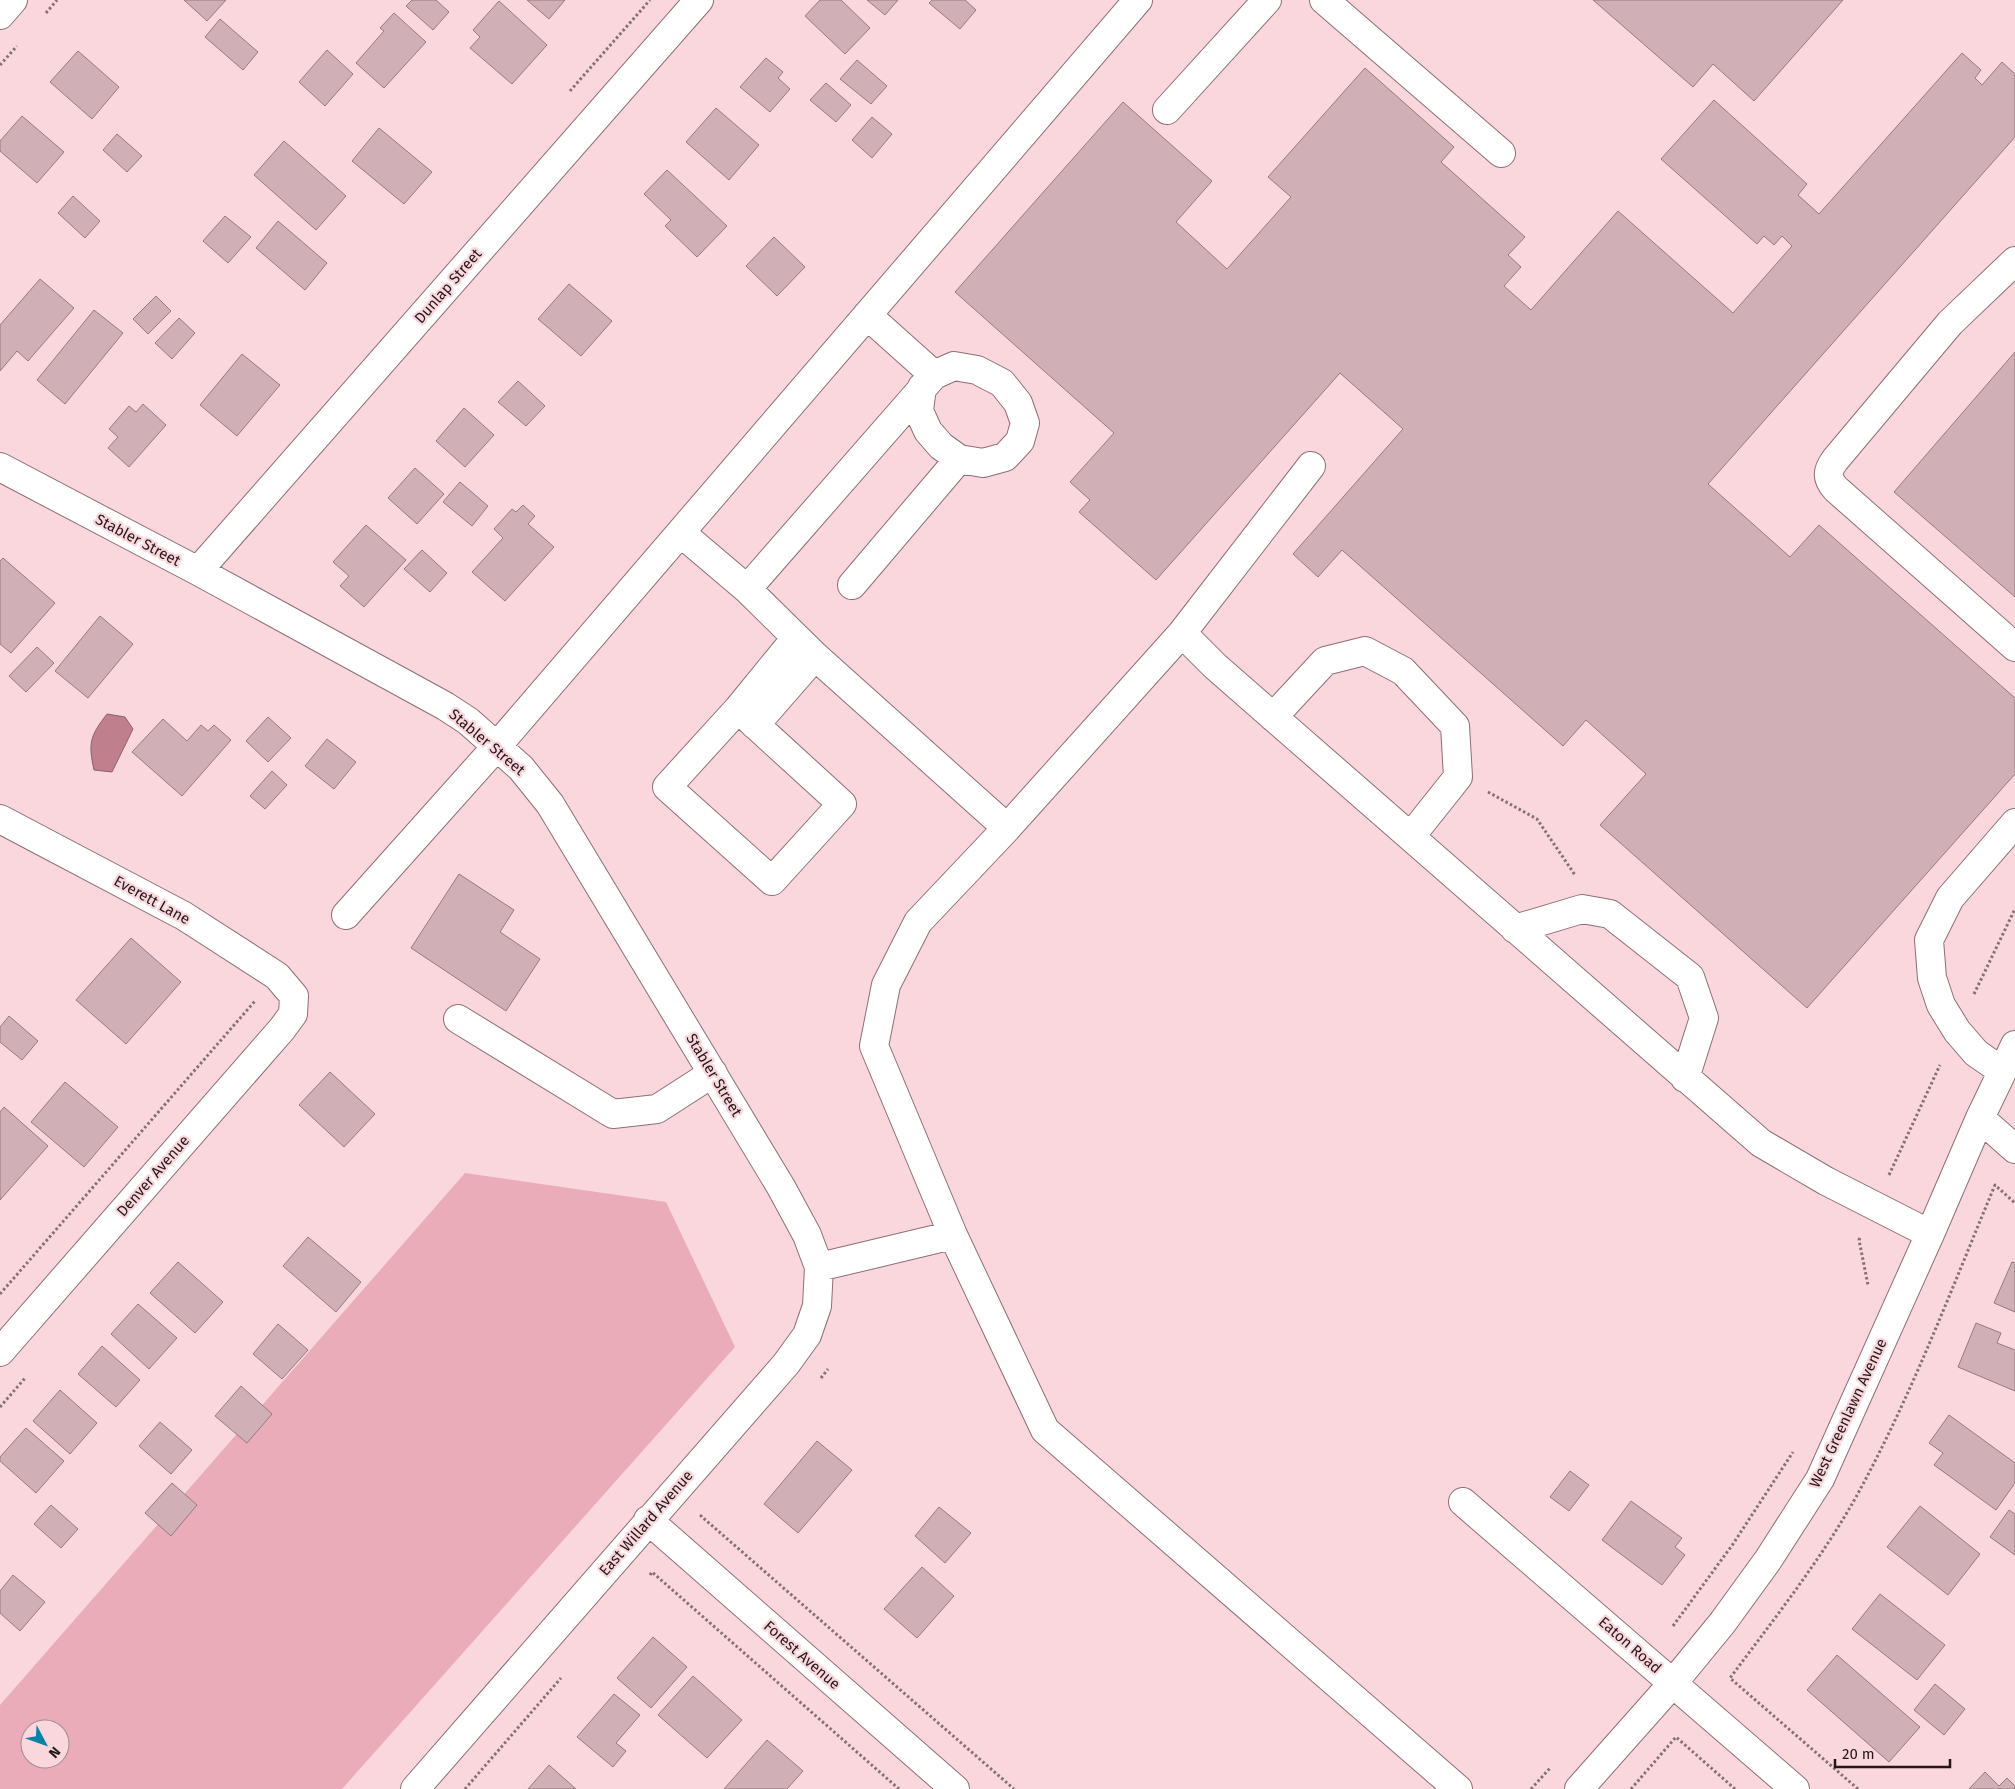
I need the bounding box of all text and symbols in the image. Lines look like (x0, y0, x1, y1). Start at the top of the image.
street label: Dunlap Street (411, 244, 486, 327)
street label: Stabler Street (92, 510, 184, 570)
street label: Stabler Street (445, 705, 529, 779)
street label: Everett Lane (111, 872, 193, 928)
street label: Stabler Street (682, 1030, 746, 1120)
street label: Denver Avenue (113, 1132, 193, 1220)
street label: West Greenlawn Avenue (1806, 1336, 1890, 1490)
street label: East Willard Avenue (595, 1467, 697, 1579)
street label: Eaton Road (1595, 1613, 1665, 1677)
street label: Forest Avenue (760, 1617, 844, 1693)
north arrow (20, 1719, 70, 1769)
scale bar (1835, 1736, 1950, 1768)
text: N (45, 1743, 64, 1761)
text: 20 m (1842, 1745, 1875, 1763)

